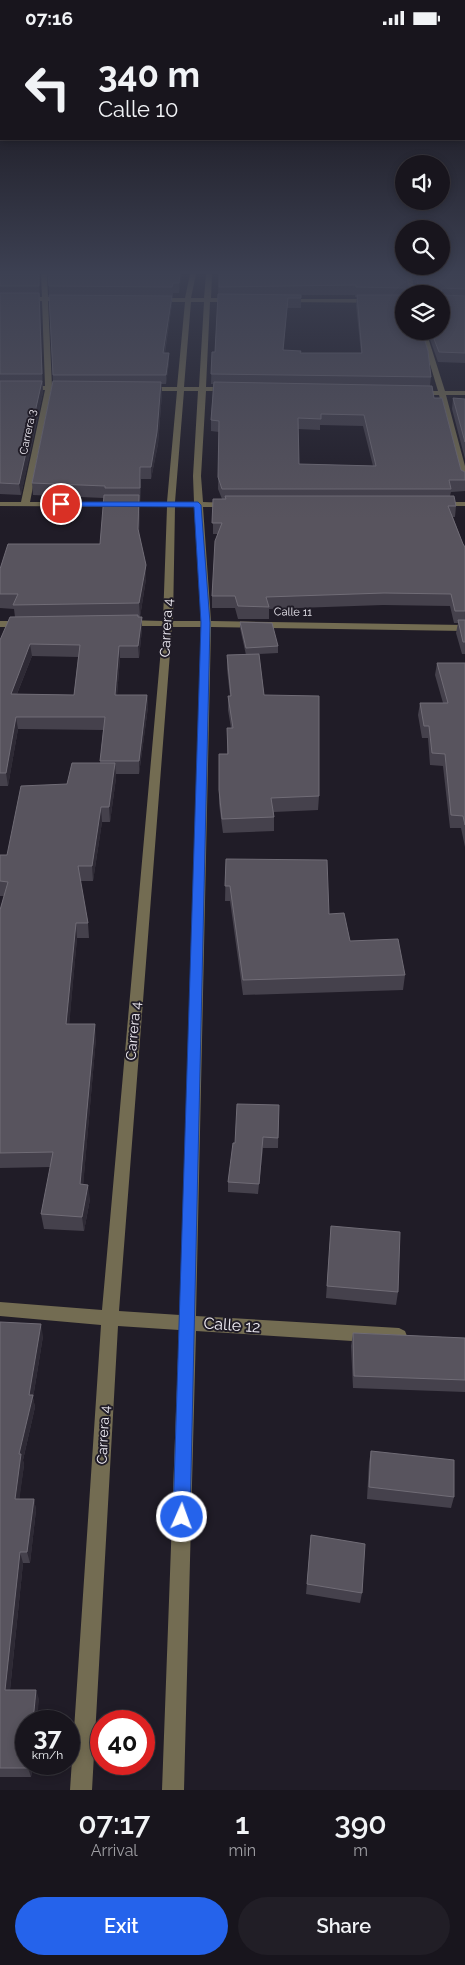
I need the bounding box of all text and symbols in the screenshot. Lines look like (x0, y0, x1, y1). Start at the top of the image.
text: 07:16 (25, 7, 73, 29)
text: 340 m (98, 54, 200, 95)
icon: left (15, 55, 80, 120)
text: Calle 10 (98, 96, 178, 122)
map controls (395, 155, 450, 340)
button: sound (395, 155, 450, 210)
button: search (395, 220, 450, 275)
button: layers (395, 285, 450, 340)
street label: Carrera 3 (17, 408, 39, 456)
pin (40, 483, 82, 525)
icon: arrive (47, 490, 75, 518)
street label: Carrera 4 (156, 598, 176, 658)
street label: Calle 11 (274, 605, 313, 619)
street label: Carrera 4 (122, 1001, 144, 1061)
street label: Calle 12 (203, 1314, 261, 1336)
street label: Carrera 4 (93, 1405, 113, 1465)
position arrow (155, 1490, 207, 1542)
speed limit sign: 40 (90, 1710, 155, 1775)
text: 37 (34, 1721, 61, 1751)
text: km/h (32, 1748, 63, 1762)
text: 07:17 (78, 1806, 150, 1841)
text: 1 (235, 1806, 249, 1841)
text: 390 (334, 1806, 387, 1841)
text: Arrival (91, 1841, 138, 1860)
text: min (229, 1841, 256, 1860)
text: m (353, 1841, 368, 1860)
button: Exit (15, 1897, 228, 1955)
button: Share (238, 1897, 450, 1955)

